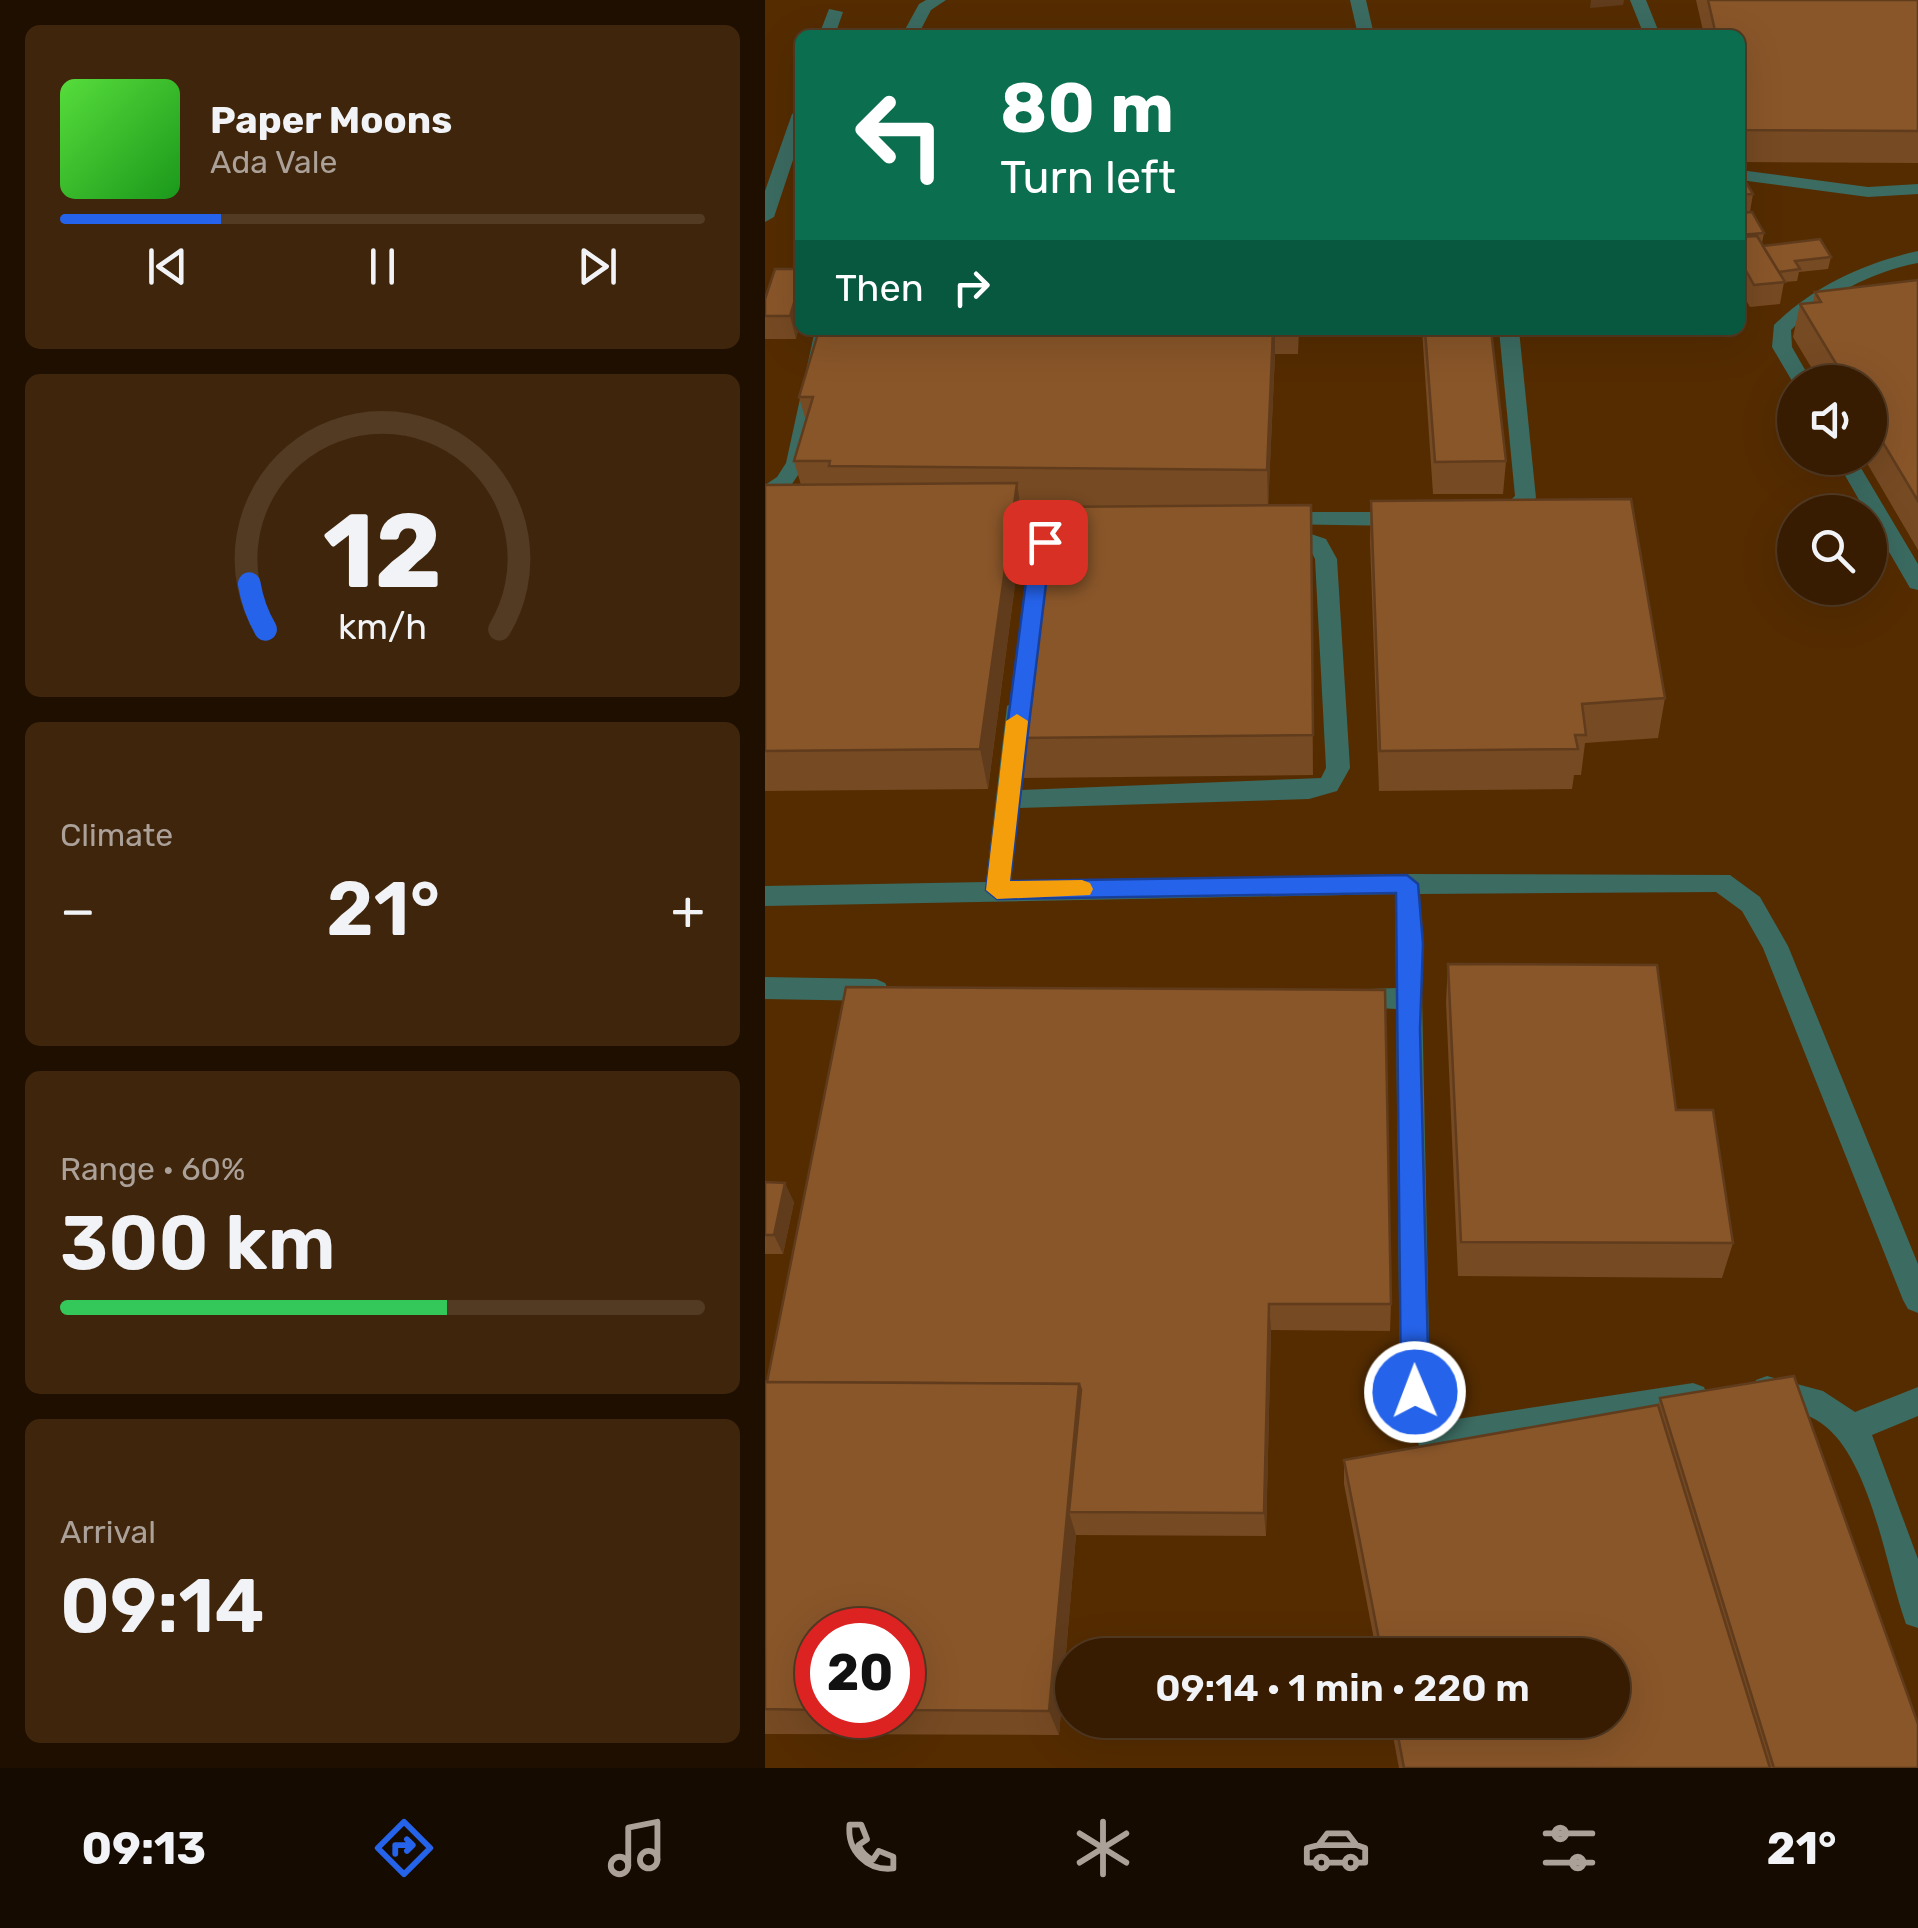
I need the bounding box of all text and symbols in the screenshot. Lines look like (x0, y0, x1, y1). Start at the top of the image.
text: 80 m (1000, 67, 1174, 150)
icon: left (835, 70, 965, 200)
text: Paper Moons (210, 97, 452, 143)
text: Ada Vale (210, 143, 337, 181)
text: Turn left (1000, 151, 1176, 204)
icon: previous (140, 239, 195, 294)
icon: pause (355, 239, 410, 294)
icon: next (570, 239, 625, 294)
icon: right (944, 260, 999, 315)
text: Then (835, 265, 924, 311)
map controls (1777, 365, 1887, 605)
button: sound (1777, 365, 1887, 475)
text: 12 (323, 490, 442, 613)
button: search (1777, 495, 1887, 605)
pin (1003, 500, 1088, 585)
icon: arrive (1018, 515, 1073, 570)
text: km/h (338, 606, 427, 648)
text: Climate (60, 816, 173, 854)
text: 21° (326, 865, 440, 954)
text: − (60, 878, 96, 943)
text: + (671, 878, 705, 943)
text: Range · 60% (60, 1150, 245, 1188)
text: 300 km (60, 1199, 336, 1288)
position arrow (1363, 1340, 1467, 1444)
text: Arrival (60, 1513, 156, 1551)
text: 09:14 (60, 1562, 264, 1651)
speed limit sign: 20 (795, 1608, 925, 1738)
text: 09:14 · 1 min · 220 m (1155, 1665, 1530, 1711)
icon: directions (369, 1813, 439, 1883)
icon: music (602, 1813, 672, 1883)
icon: phone (835, 1813, 905, 1883)
icon: climate (1068, 1813, 1138, 1883)
icon: car (1301, 1813, 1371, 1883)
icon: filters (1534, 1813, 1604, 1883)
text: 09:13 (81, 1822, 206, 1875)
text: 21° (1766, 1822, 1837, 1875)

